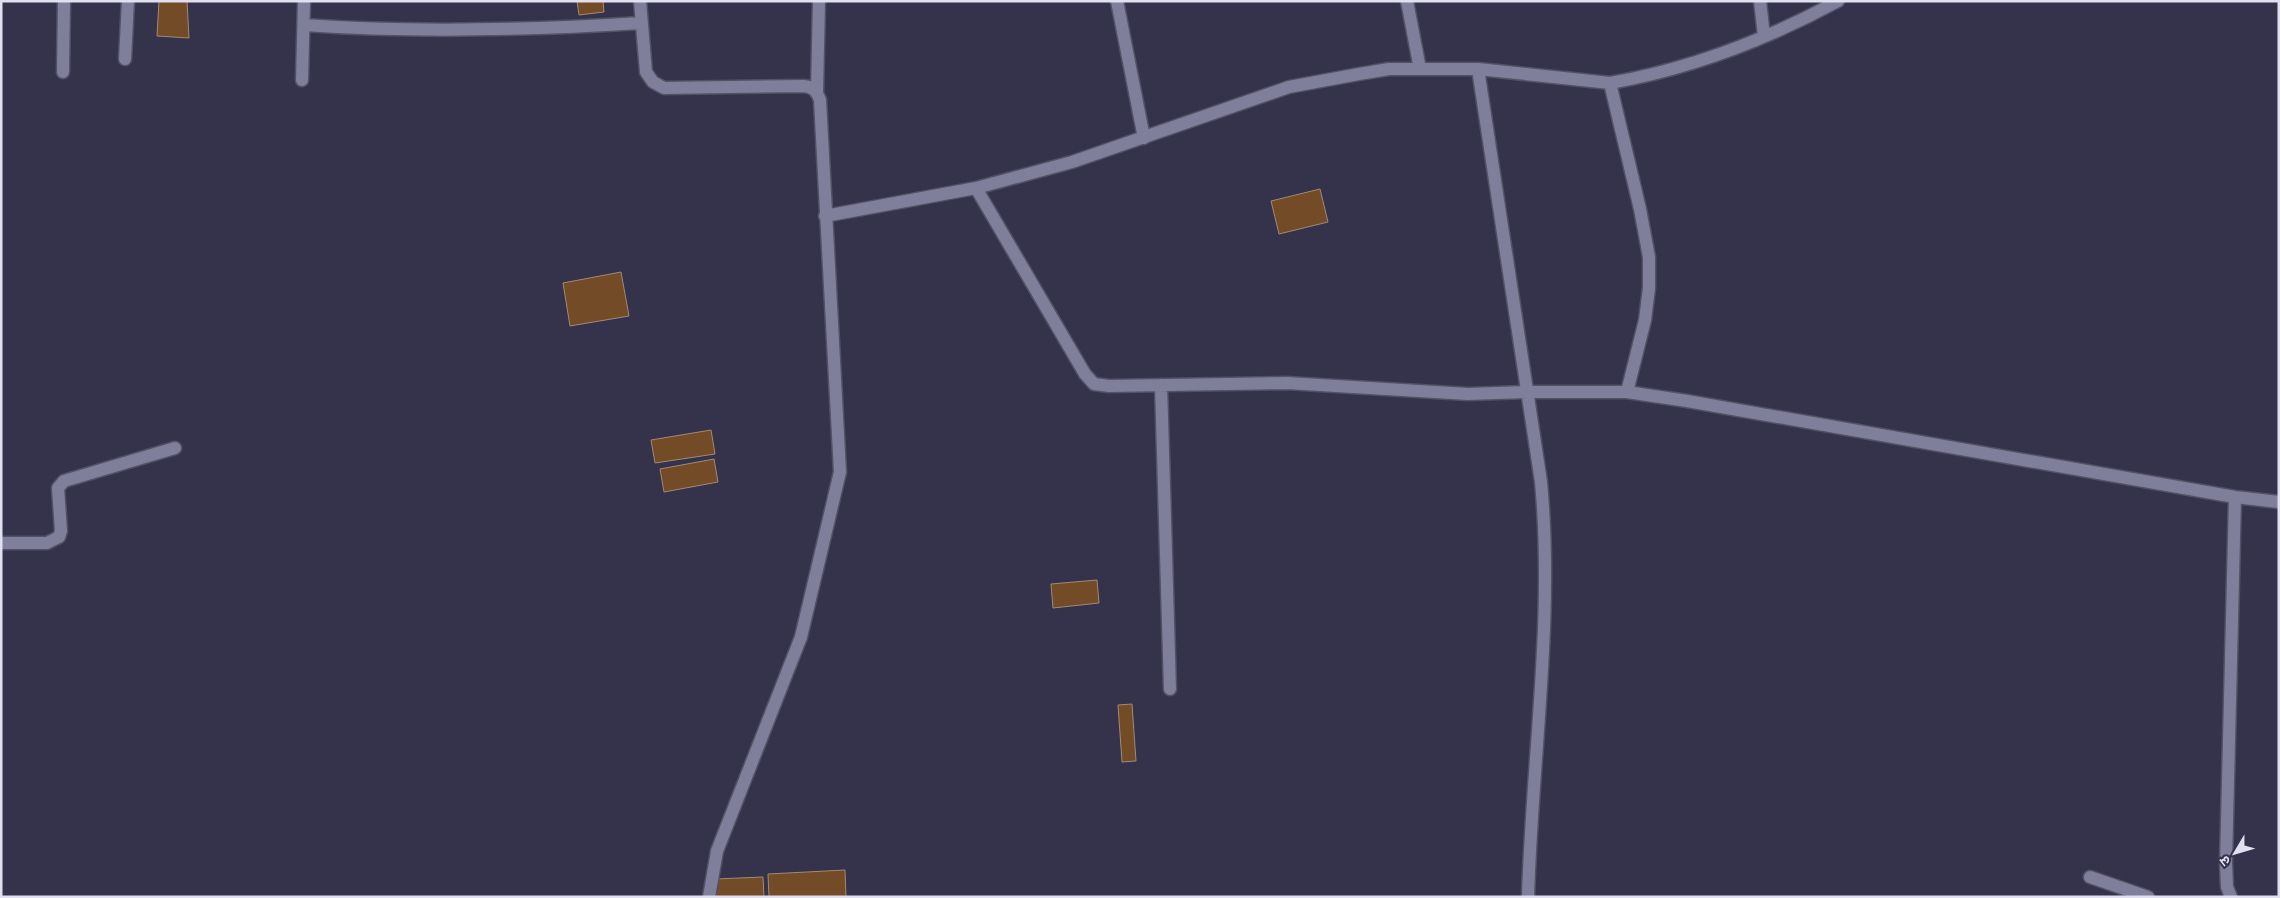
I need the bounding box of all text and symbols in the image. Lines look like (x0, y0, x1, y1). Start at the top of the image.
north arrow (2210, 828, 2260, 878)
text: उ (2215, 852, 2234, 870)

